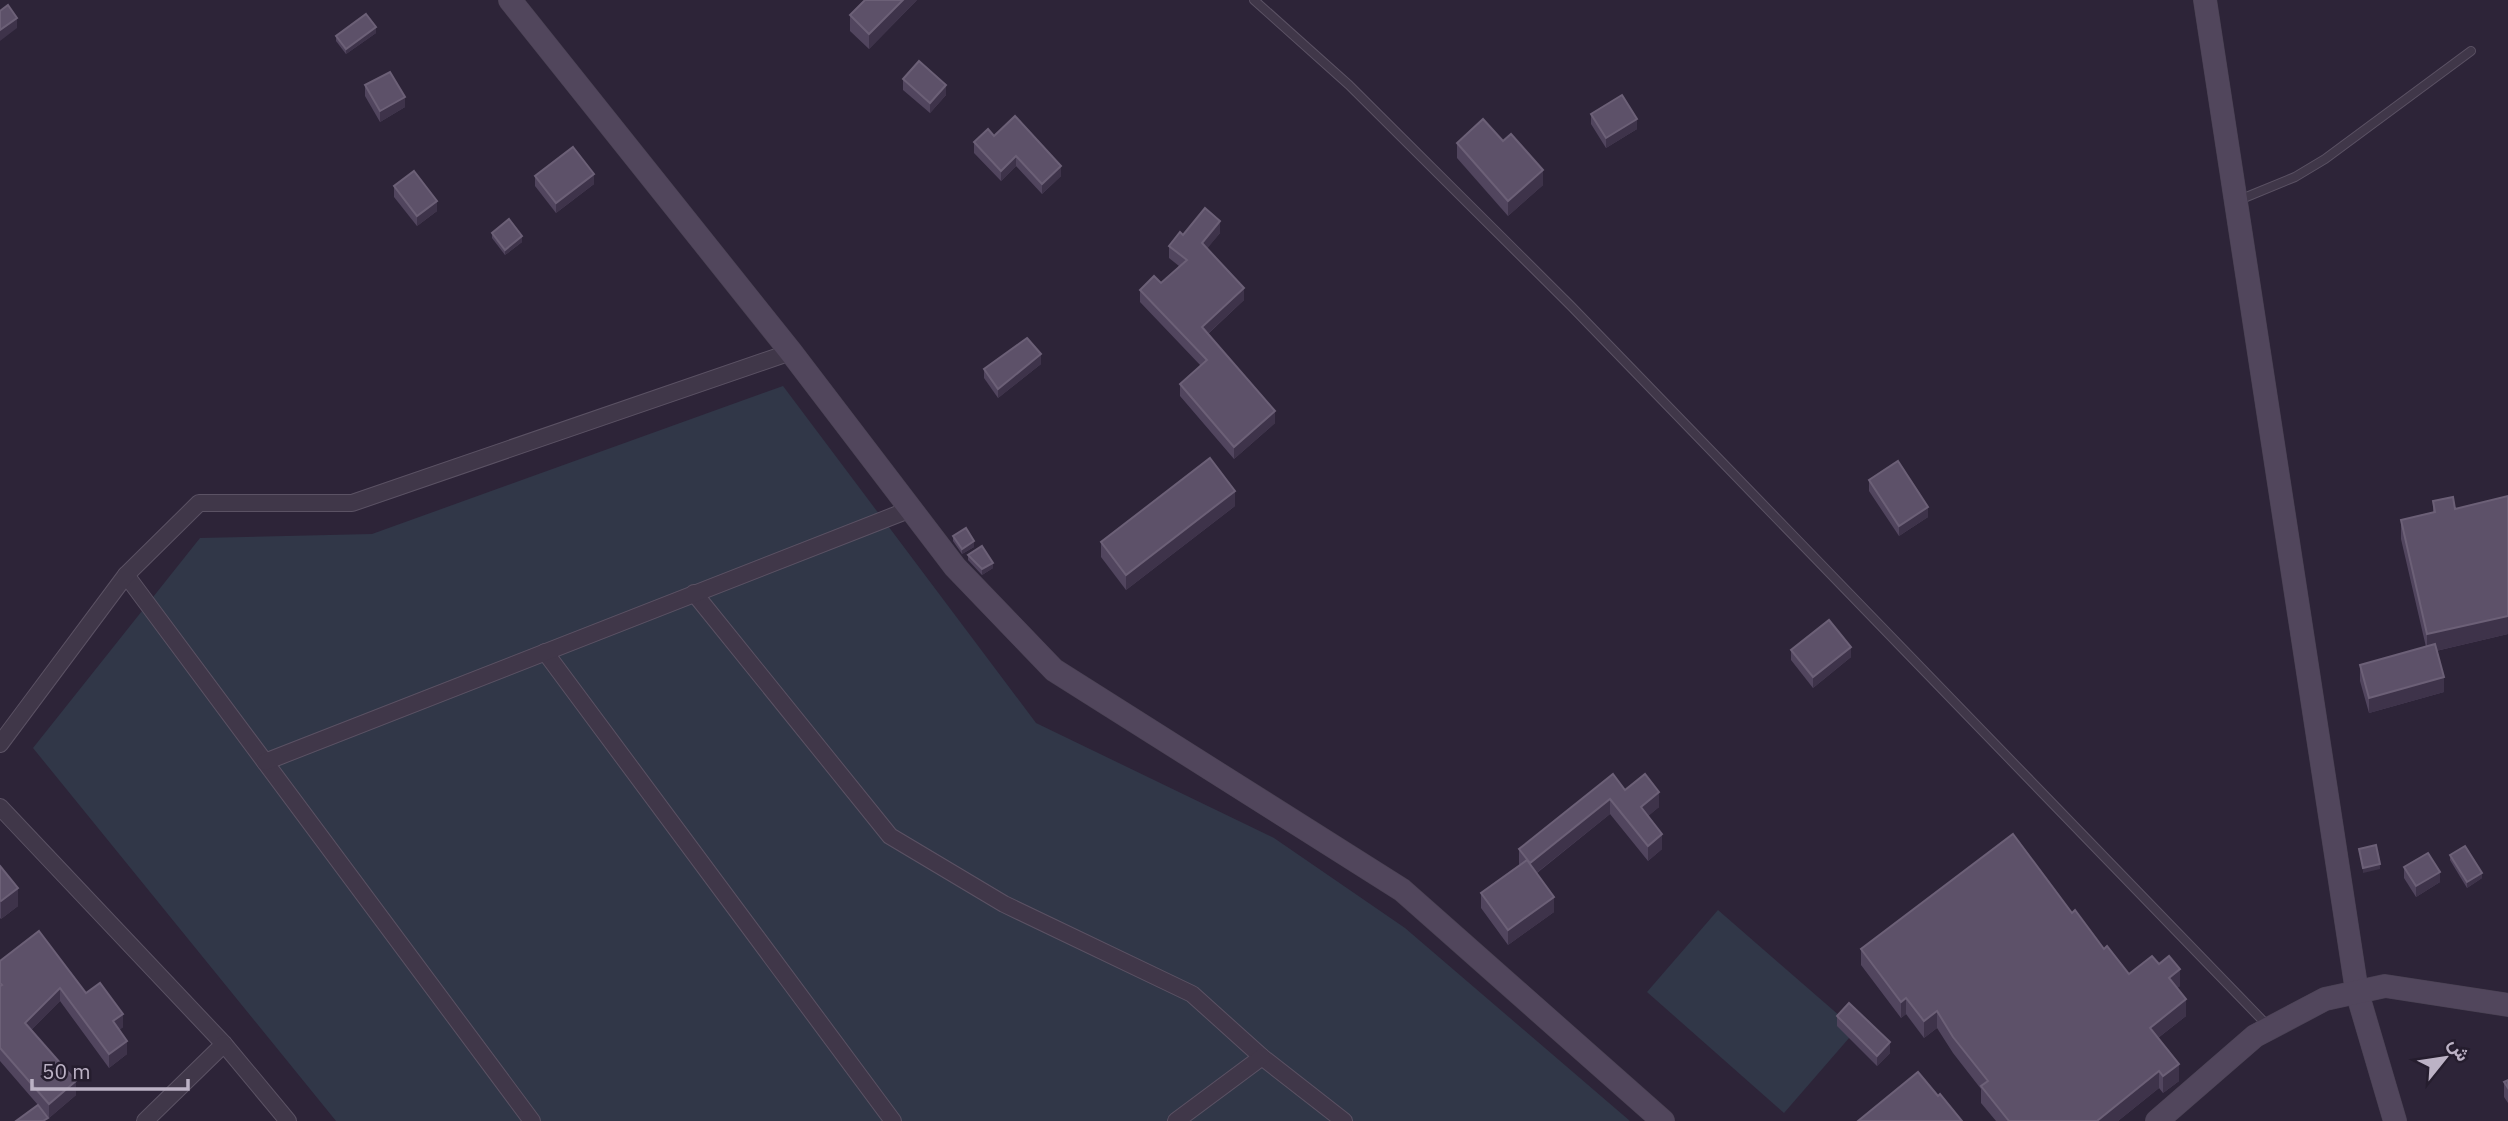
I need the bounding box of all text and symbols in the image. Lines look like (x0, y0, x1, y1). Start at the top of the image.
north arrow (2410, 1023, 2480, 1093)
text: ش (2444, 1034, 2476, 1066)
scale bar (32, 1048, 187, 1092)
text: 50 m (42, 1057, 91, 1085)

